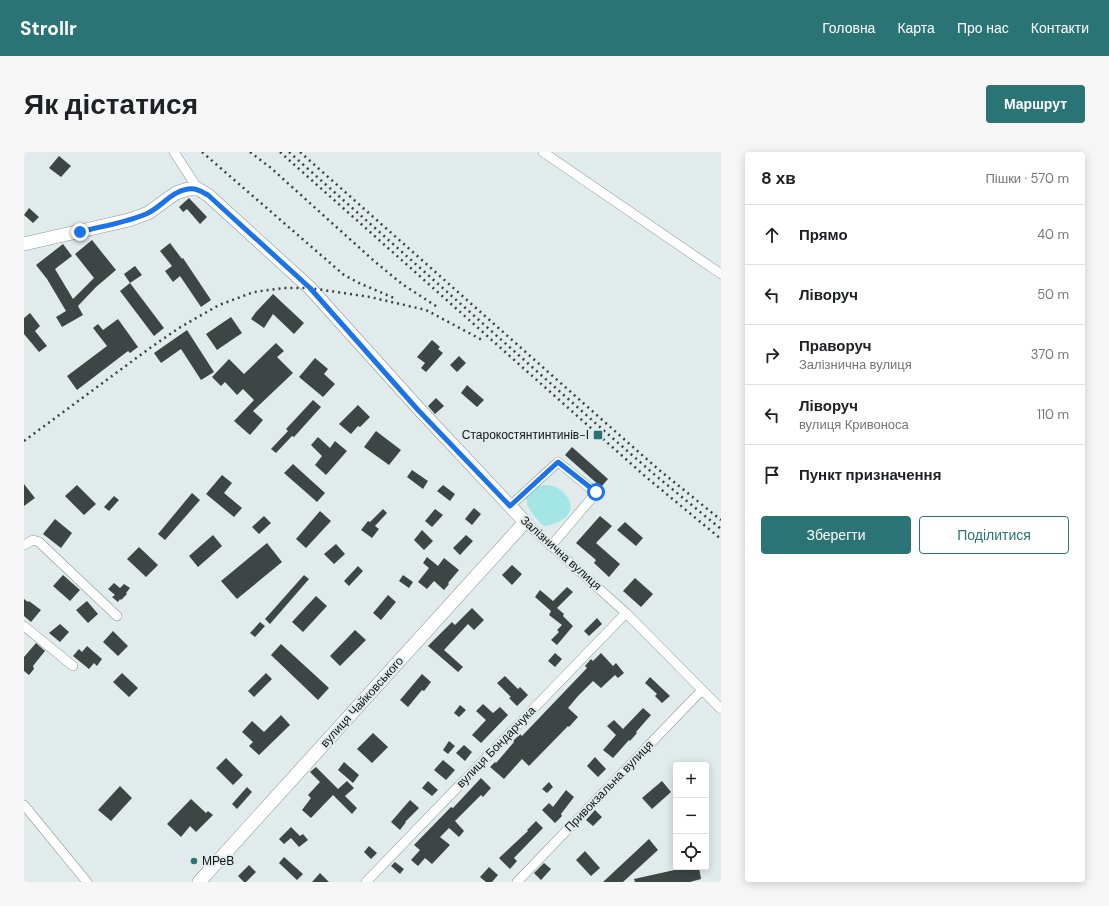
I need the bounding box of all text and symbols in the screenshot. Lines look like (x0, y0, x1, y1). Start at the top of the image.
text: Strollr (20, 16, 77, 41)
text: Головна (822, 19, 875, 37)
text: Карта (897, 19, 935, 37)
text: Про нас (957, 19, 1009, 37)
text: Контакти (1031, 19, 1089, 37)
button: Маршрут (986, 85, 1085, 123)
text: Як дістатися (24, 86, 198, 123)
text: 8 хв (761, 167, 796, 189)
text: Пішки · 570 m (985, 170, 1069, 187)
route end (71, 223, 89, 241)
icon: ahead (761, 224, 783, 246)
text: Прямо (799, 225, 848, 245)
text: 40 m (1037, 226, 1069, 243)
icon: left (761, 284, 783, 306)
text: Ліворуч (799, 285, 858, 305)
text: 50 m (1037, 286, 1069, 303)
text: Праворуч (799, 336, 872, 356)
icon: right (761, 344, 783, 366)
text: 370 m (1031, 346, 1069, 363)
text: Залізнична вулиця (799, 356, 912, 373)
text: Ліворуч (799, 396, 858, 416)
icon: left (761, 404, 783, 426)
text: 110 m (1037, 406, 1069, 423)
text: вулиця Кривоноса (799, 416, 909, 433)
place label: Старокостянтинтинів-І (462, 427, 589, 443)
marker: Старокостянтинтинів-І (592, 429, 604, 441)
icon: arrive (761, 464, 783, 486)
text: Пункт призначення (799, 465, 941, 485)
route start (587, 483, 605, 501)
street label: Залізнична вулиця (517, 512, 605, 594)
button: Зберегти (761, 516, 911, 554)
button: Поділитися (919, 516, 1069, 554)
street label: вулиця Чайковського (317, 653, 407, 751)
street label: вулиця Бондарчука (453, 702, 539, 791)
street label: Привокзальна вулиця (561, 737, 657, 835)
map controls (673, 762, 709, 870)
button: + (673, 762, 709, 798)
button: − (673, 798, 709, 834)
button: locate (673, 834, 709, 870)
place label: МРеВ (202, 853, 234, 869)
marker: МРеВ (189, 856, 199, 866)

